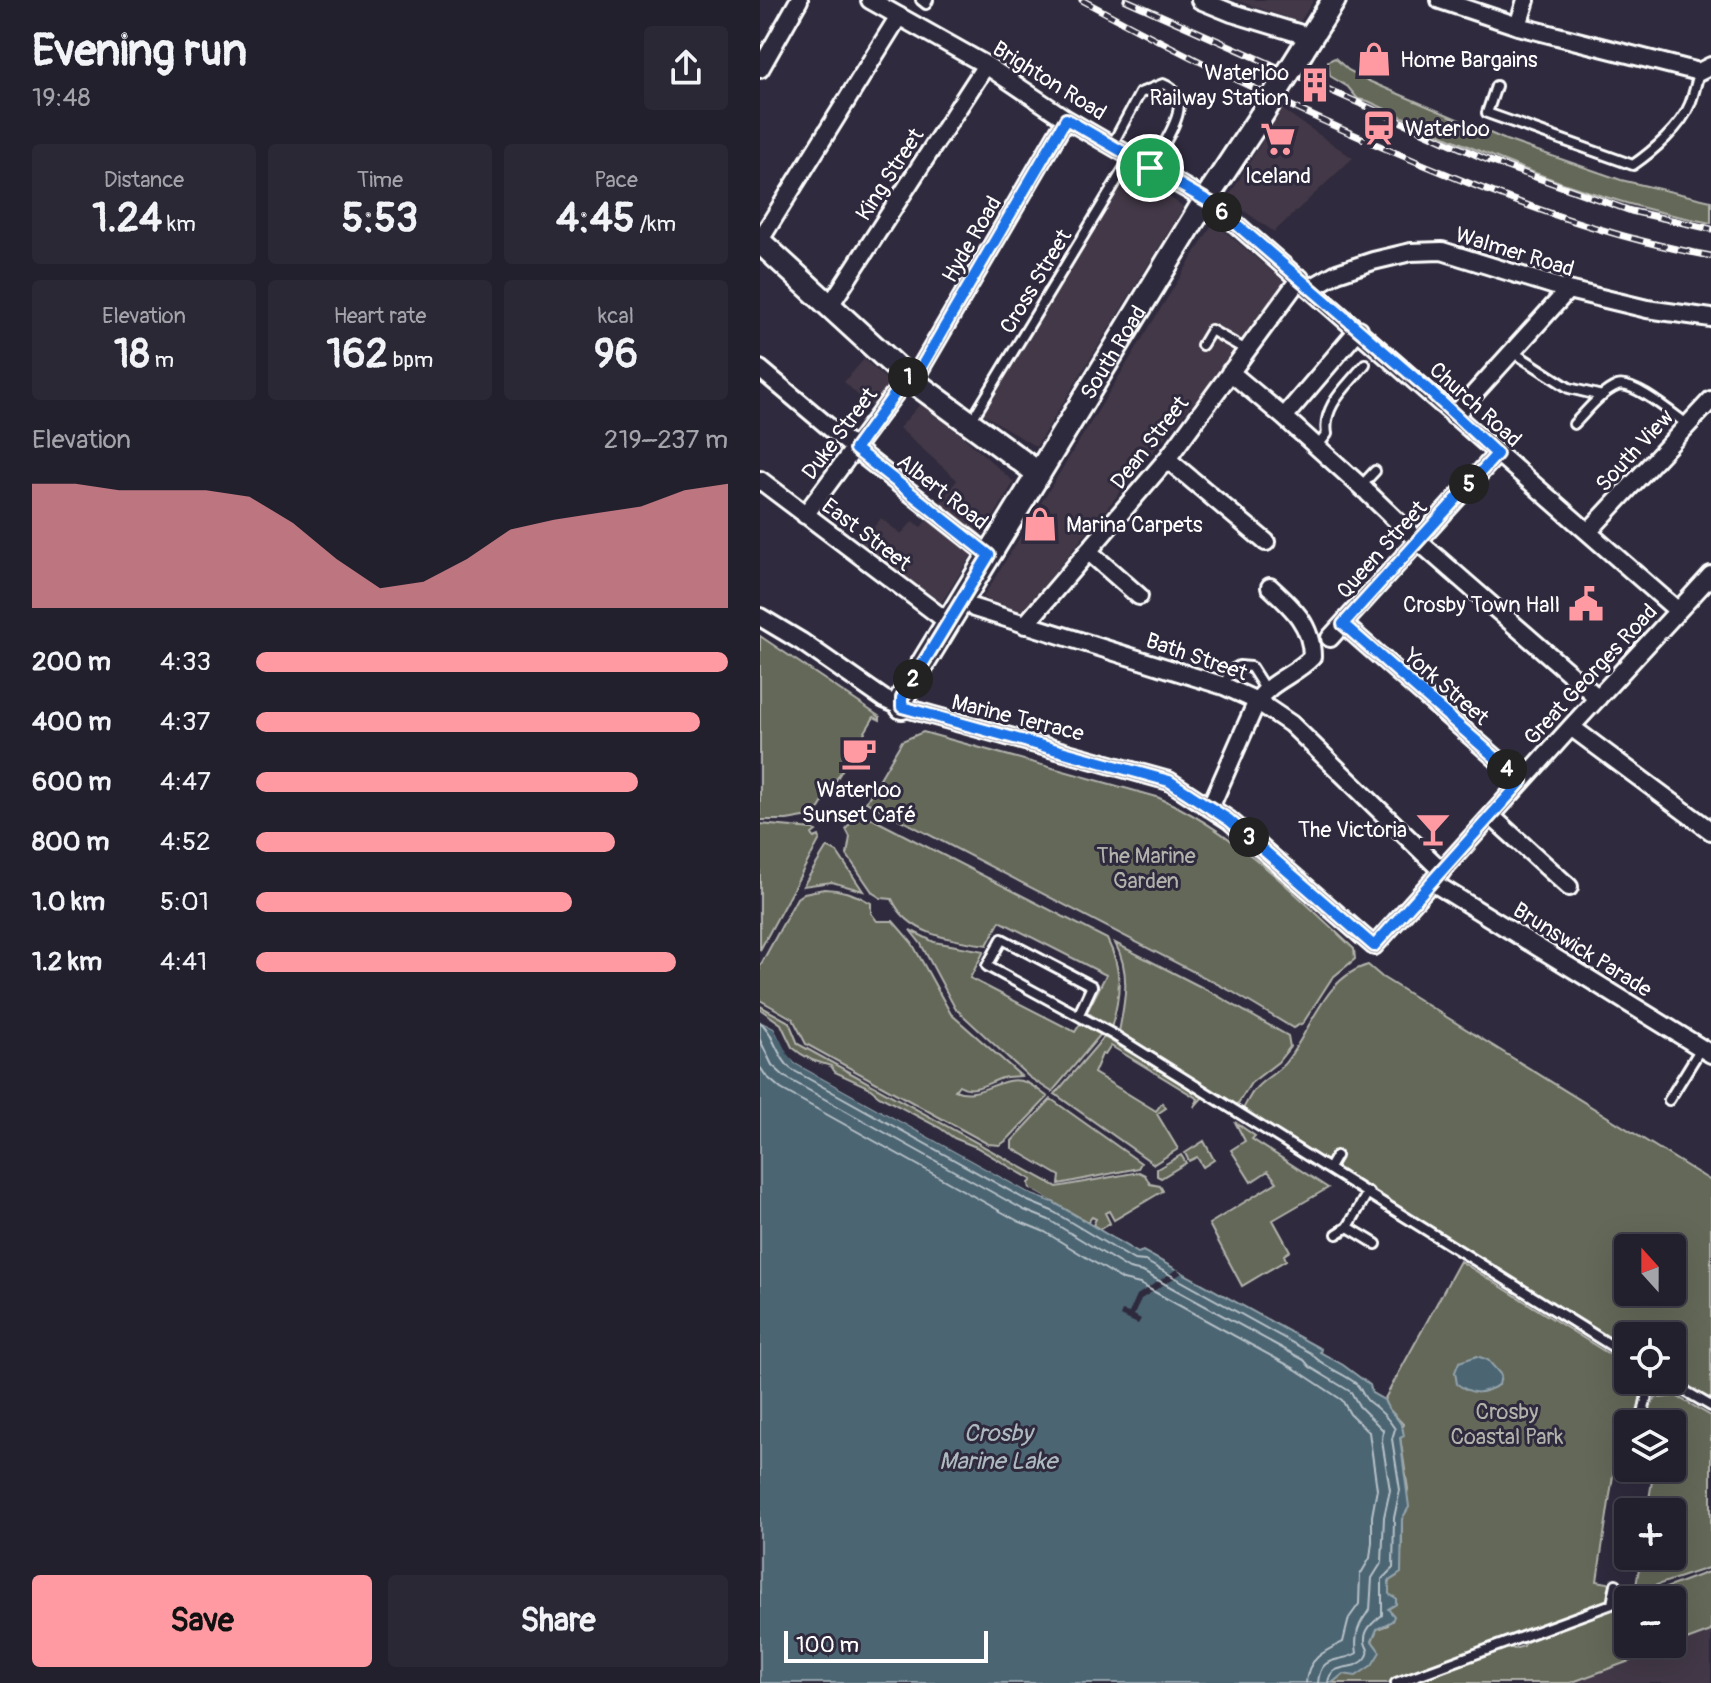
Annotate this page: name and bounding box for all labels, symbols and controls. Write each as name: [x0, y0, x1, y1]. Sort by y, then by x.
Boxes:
text: Evening run: [32, 24, 247, 79]
button: share: [644, 26, 728, 110]
street label: Brighton Road: [987, 35, 1112, 127]
shop icon: Home Bargains: [1355, 40, 1393, 78]
place label: Home Bargains: [1400, 46, 1538, 74]
place label: Waterloo Railway Station: [1150, 59, 1289, 112]
building icon: Waterloo Railway Station: [1296, 66, 1334, 104]
text: 19:48: [32, 82, 91, 114]
station icon: Waterloo: [1360, 109, 1398, 147]
place label: Waterloo: [1405, 115, 1490, 143]
supermarket icon: Iceland: [1259, 120, 1297, 158]
street label: King Street: [850, 123, 930, 226]
pin: [1116, 134, 1184, 202]
icon: arrive: [1128, 146, 1172, 190]
place label: Iceland: [1245, 162, 1311, 190]
text: Distance: [104, 166, 184, 194]
text: Time: [357, 166, 403, 194]
text: Pace: [594, 166, 638, 194]
street label: Hyde Road: [936, 191, 1008, 288]
pin: 6: [1202, 192, 1242, 232]
text: 1.24: [92, 194, 162, 243]
text: 5:53: [342, 194, 418, 243]
text: 4:45: [556, 194, 635, 243]
text: 6: [1216, 198, 1228, 226]
text: km: [162, 210, 196, 238]
text: /km: [635, 210, 676, 238]
street label: Walmer Road: [1452, 221, 1578, 283]
street label: Cross Street: [994, 224, 1078, 339]
street label: South Road: [1074, 300, 1153, 405]
text: Elevation: [102, 302, 186, 330]
text: Heart rate: [334, 302, 426, 330]
text: kcal: [598, 302, 634, 330]
text: 18: [114, 330, 150, 379]
text: 162: [327, 330, 388, 379]
text: 96: [594, 330, 638, 379]
text: m: [150, 346, 174, 374]
text: bpm: [388, 346, 433, 374]
street label: Church Road: [1423, 356, 1527, 454]
pin: 1: [888, 357, 928, 397]
text: 1: [904, 363, 912, 391]
street label: Duke Street: [796, 382, 884, 486]
street label: Dean Street: [1105, 390, 1195, 495]
street label: South View: [1590, 404, 1680, 498]
text: Elevation: [32, 424, 131, 456]
text: 219–237 m: [604, 424, 728, 456]
street label: Albert Road: [891, 447, 994, 536]
pin: 5: [1449, 464, 1489, 504]
text: 5: [1463, 470, 1475, 498]
street label: East Street: [816, 492, 917, 578]
street label: Queen Street: [1330, 495, 1433, 605]
shop icon: Marina Carpets: [1021, 505, 1059, 543]
place label: Marina Carpets: [1066, 511, 1203, 539]
public building icon: Crosby Town Hall: [1567, 585, 1605, 623]
place label: Crosby Town Hall: [1403, 591, 1560, 619]
street label: Great Georges Road: [1518, 598, 1663, 751]
street label: Bath Street: [1142, 627, 1251, 687]
street label: York Street: [1397, 641, 1495, 732]
text: 200 m: [32, 646, 111, 678]
text: 4:33: [160, 646, 211, 678]
pin: 2: [893, 659, 933, 699]
text: 2: [907, 665, 919, 693]
street label: Marine Terrace: [949, 688, 1087, 748]
text: 400 m: [32, 706, 111, 738]
text: 4:37: [160, 706, 210, 738]
cafe icon: Waterloo Sunset Café: [840, 734, 878, 772]
pin: 4: [1487, 749, 1527, 789]
text: 4: [1501, 755, 1513, 783]
text: 600 m: [32, 766, 111, 798]
text: 4:47: [160, 766, 211, 798]
place label: Waterloo Sunset Café: [802, 776, 916, 829]
bar icon: The Victoria: [1414, 810, 1452, 848]
place label: The Victoria: [1298, 816, 1407, 844]
pin: 3: [1229, 817, 1269, 857]
text: 3: [1243, 823, 1255, 851]
text: 800 m: [32, 826, 109, 858]
text: 4:52: [160, 826, 211, 858]
park label: The Marine Garden: [1096, 842, 1196, 895]
text: 1.0 km: [32, 886, 105, 918]
text: 5:01: [160, 886, 209, 918]
street label: Brunswick Parade: [1508, 896, 1657, 1004]
text: 1.2 km: [32, 946, 102, 978]
text: 4:41: [160, 946, 207, 978]
north arrow: [1614, 1234, 1686, 1306]
map controls: [1614, 1234, 1686, 1658]
button: locate: [1614, 1322, 1686, 1394]
park label: Crosby Coastal Park: [1450, 1398, 1564, 1451]
button: layers: [1614, 1410, 1686, 1482]
water label: Crosby Marine Lake: [939, 1419, 1059, 1476]
button: +: [1614, 1498, 1686, 1570]
button: Save: [32, 1575, 372, 1667]
button: Share: [388, 1575, 728, 1667]
button: −: [1614, 1586, 1686, 1658]
scale bar: [784, 1627, 988, 1663]
text: 100 m: [796, 1631, 859, 1659]

